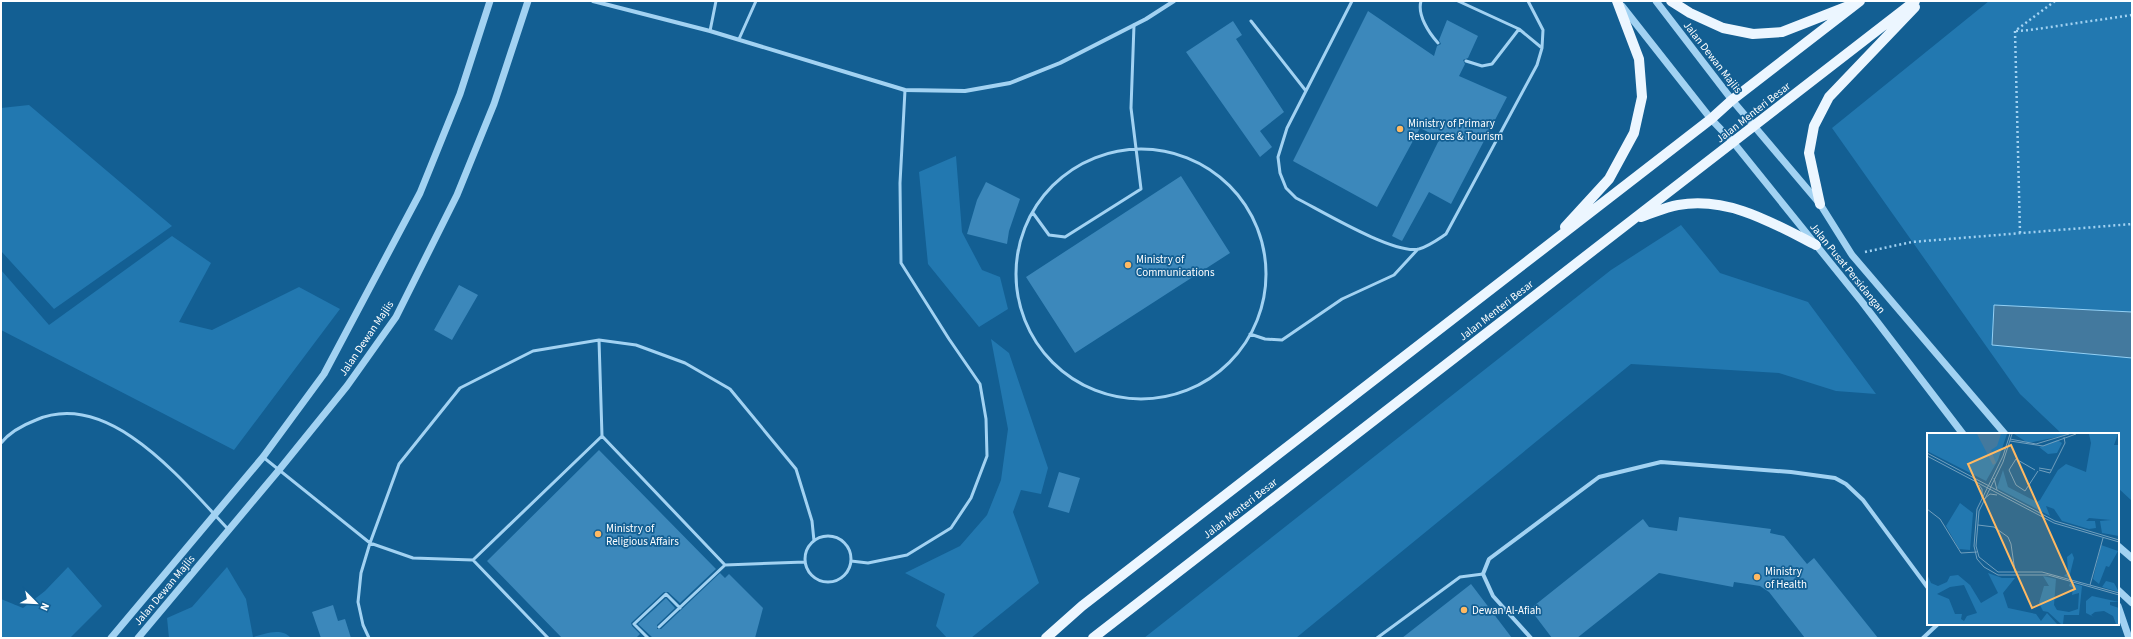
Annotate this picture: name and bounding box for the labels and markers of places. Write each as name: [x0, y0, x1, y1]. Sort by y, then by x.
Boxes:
place label: Ministry of Primary Resources & Tourism: [1408, 116, 1503, 144]
marker: Ministry of Primary Resources & Tourism: [1395, 124, 1405, 134]
place label: Ministry of Communications: [1136, 252, 1215, 280]
marker: Ministry of Communications: [1123, 260, 1133, 270]
place label: Ministry of Religious Affairs: [606, 521, 679, 549]
marker: Ministry of Religious Affairs: [593, 529, 603, 539]
place label: Ministry of Health: [1765, 564, 1807, 592]
marker: Ministry of Health: [1752, 572, 1762, 582]
place label: Dewan Al-Afiah: [1472, 603, 1541, 618]
marker: Dewan Al-Afiah: [1459, 605, 1469, 615]

